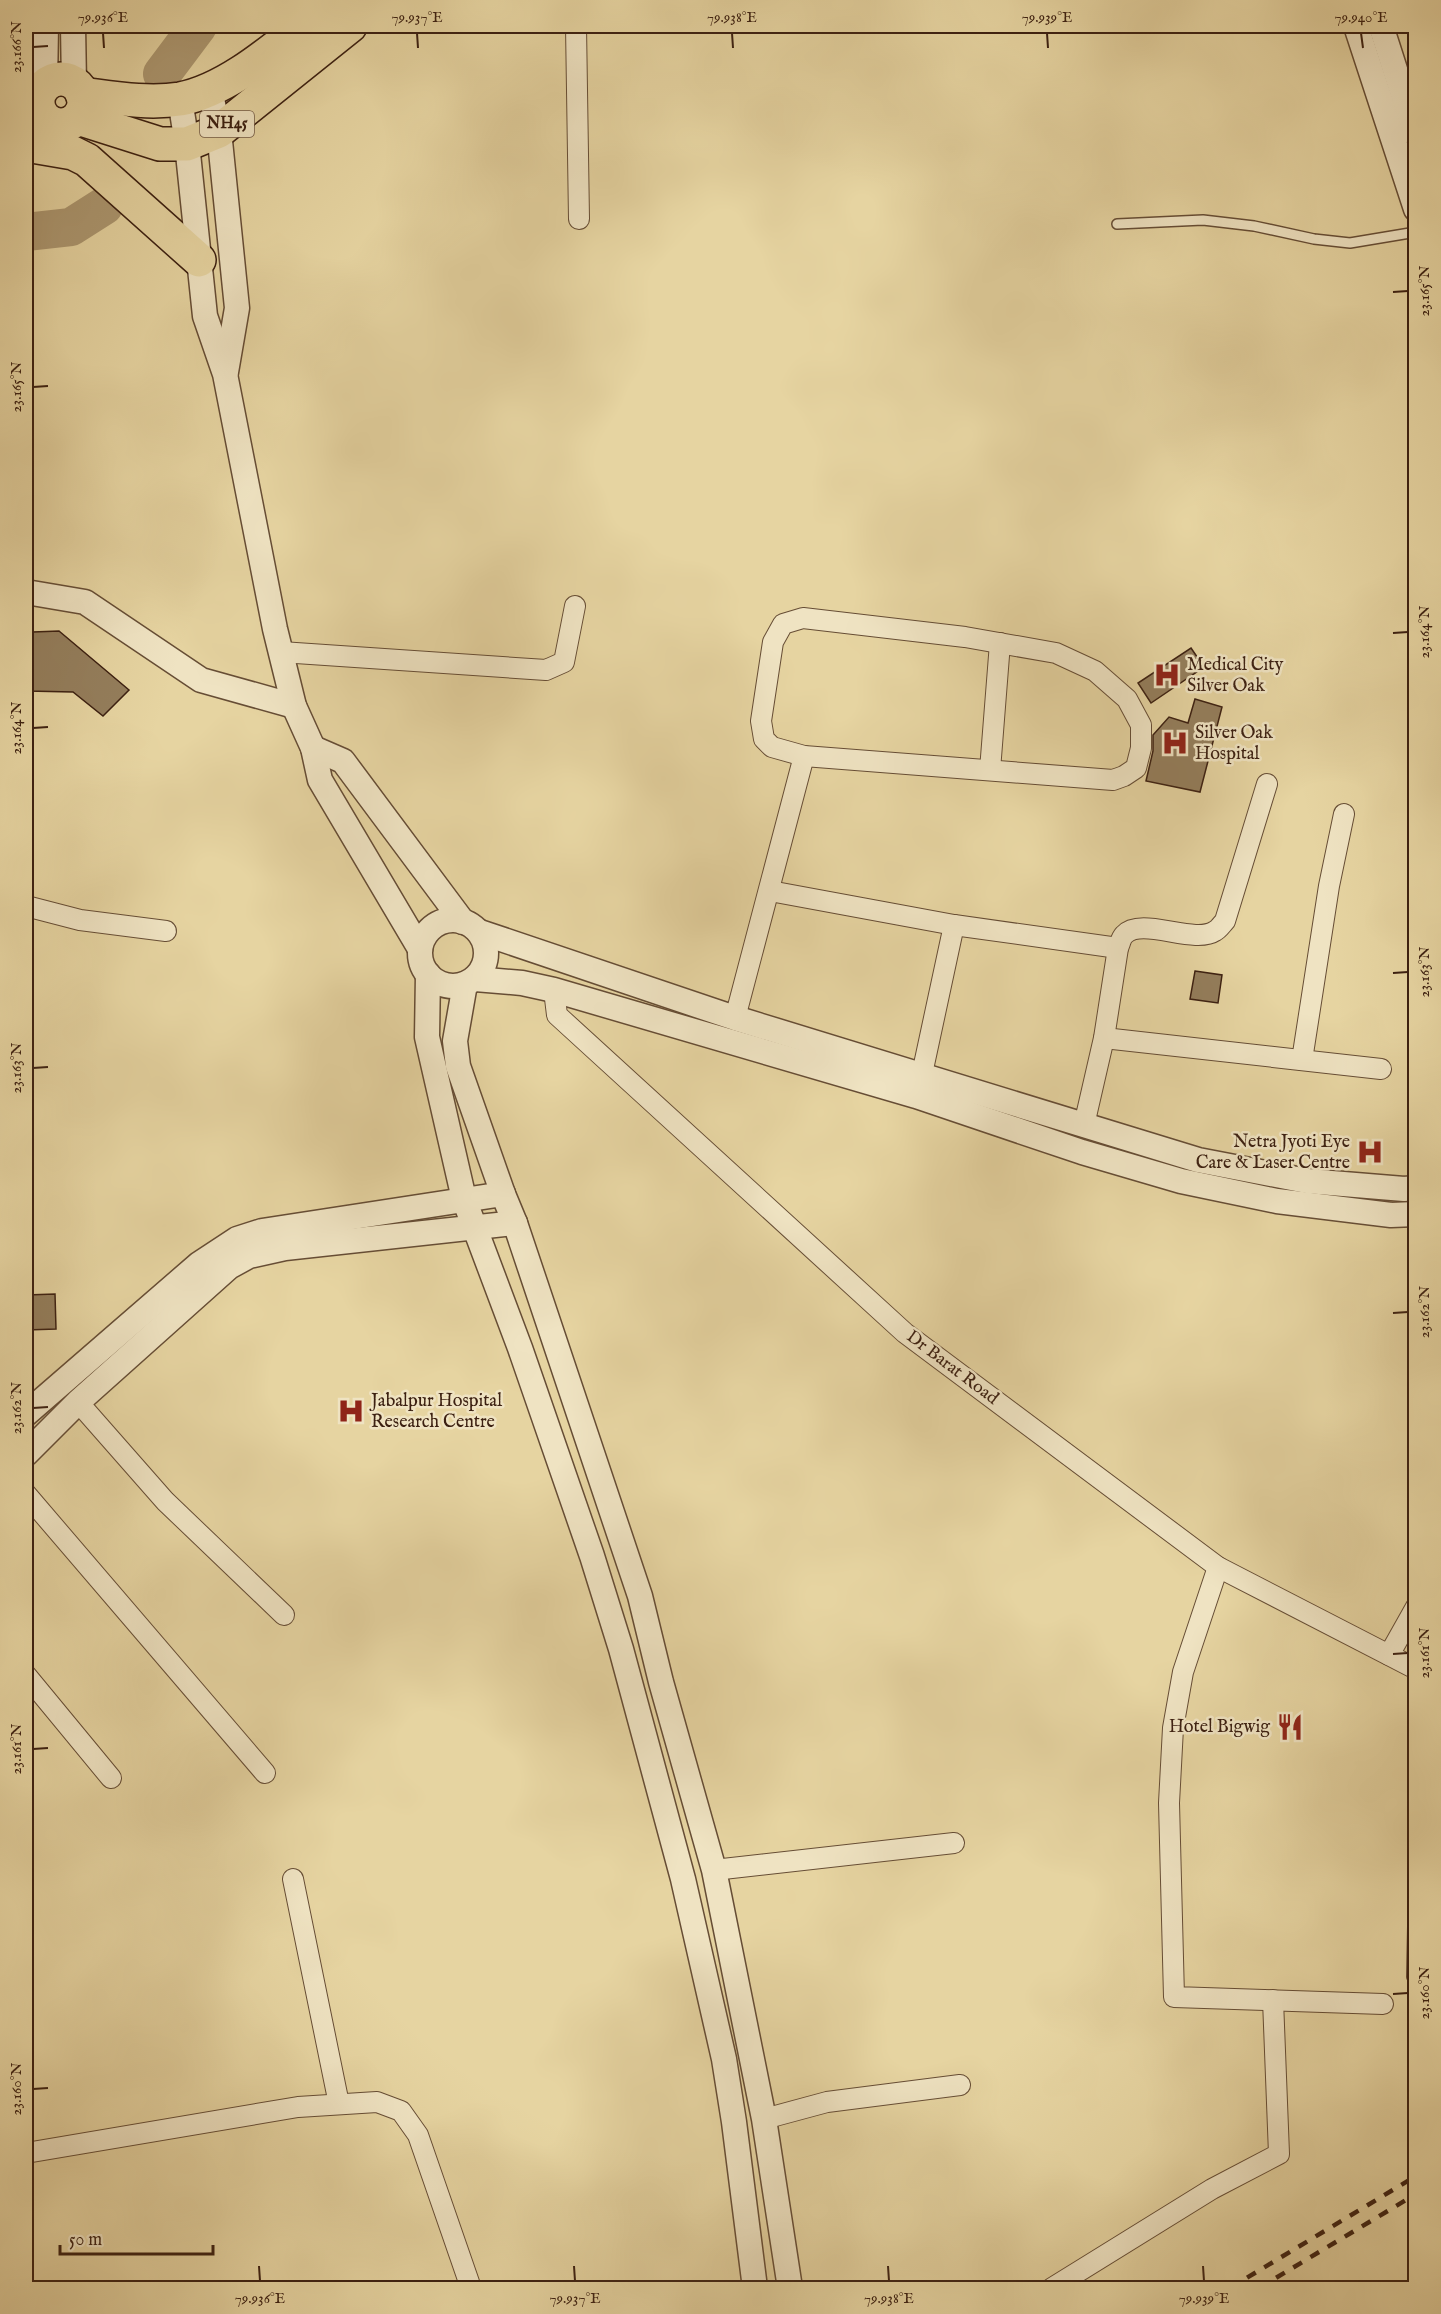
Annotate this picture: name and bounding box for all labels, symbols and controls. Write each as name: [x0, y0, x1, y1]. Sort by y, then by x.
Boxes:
text: 79.936°E: [78, 8, 128, 27]
text: 79.937°E: [391, 8, 443, 27]
text: 79.938°E: [707, 8, 757, 27]
text: 79.939°E: [1022, 8, 1072, 27]
text: 79.940°E: [1334, 8, 1388, 27]
text: 23.166°N: [7, 21, 26, 73]
road number: NH45: [200, 111, 254, 137]
text: 23.165°N: [1415, 266, 1434, 316]
text: 23.165°N: [7, 362, 26, 412]
text: 23.164°N: [1415, 606, 1434, 658]
place label: Medical City Silver Oak: [1187, 654, 1283, 698]
hospital icon: Medical City Silver Oak: [1152, 660, 1182, 690]
text: 23.164°N: [7, 702, 26, 754]
place label: Silver Oak Hospital: [1195, 722, 1273, 766]
hospital icon: Silver Oak Hospital: [1160, 728, 1190, 758]
text: 23.163°N: [1415, 946, 1434, 998]
text: 23.163°N: [7, 1042, 26, 1094]
place label: Netra Jyoti Eye Care & Laser Centre: [1196, 1131, 1350, 1175]
hospital icon: Netra Jyoti Eye Care & Laser Centre: [1355, 1137, 1385, 1167]
text: 23.162°N: [1415, 1286, 1434, 1338]
street label: Dr Barat Road: [901, 1326, 1003, 1410]
text: 23.162°N: [7, 1382, 26, 1434]
place label: Jabalpur Hospital Research Centre: [369, 1390, 502, 1434]
hospital icon: Jabalpur Hospital Research Centre: [336, 1396, 366, 1426]
text: 23.161°N: [1415, 1627, 1434, 1679]
restaurant icon: Hotel Bigwig: [1275, 1712, 1305, 1742]
place label: Hotel Bigwig: [1169, 1716, 1270, 1739]
text: 23.161°N: [7, 1723, 26, 1775]
text: 23.160°N: [1415, 1967, 1434, 2019]
text: 23.160°N: [7, 2063, 26, 2115]
scale bar: [60, 2218, 213, 2256]
text: 50 m: [69, 2229, 102, 2252]
text: 79.936°E: [235, 2289, 285, 2308]
text: 79.937°E: [549, 2289, 601, 2308]
text: 79.938°E: [864, 2289, 914, 2308]
text: 79.939°E: [1179, 2289, 1229, 2308]

